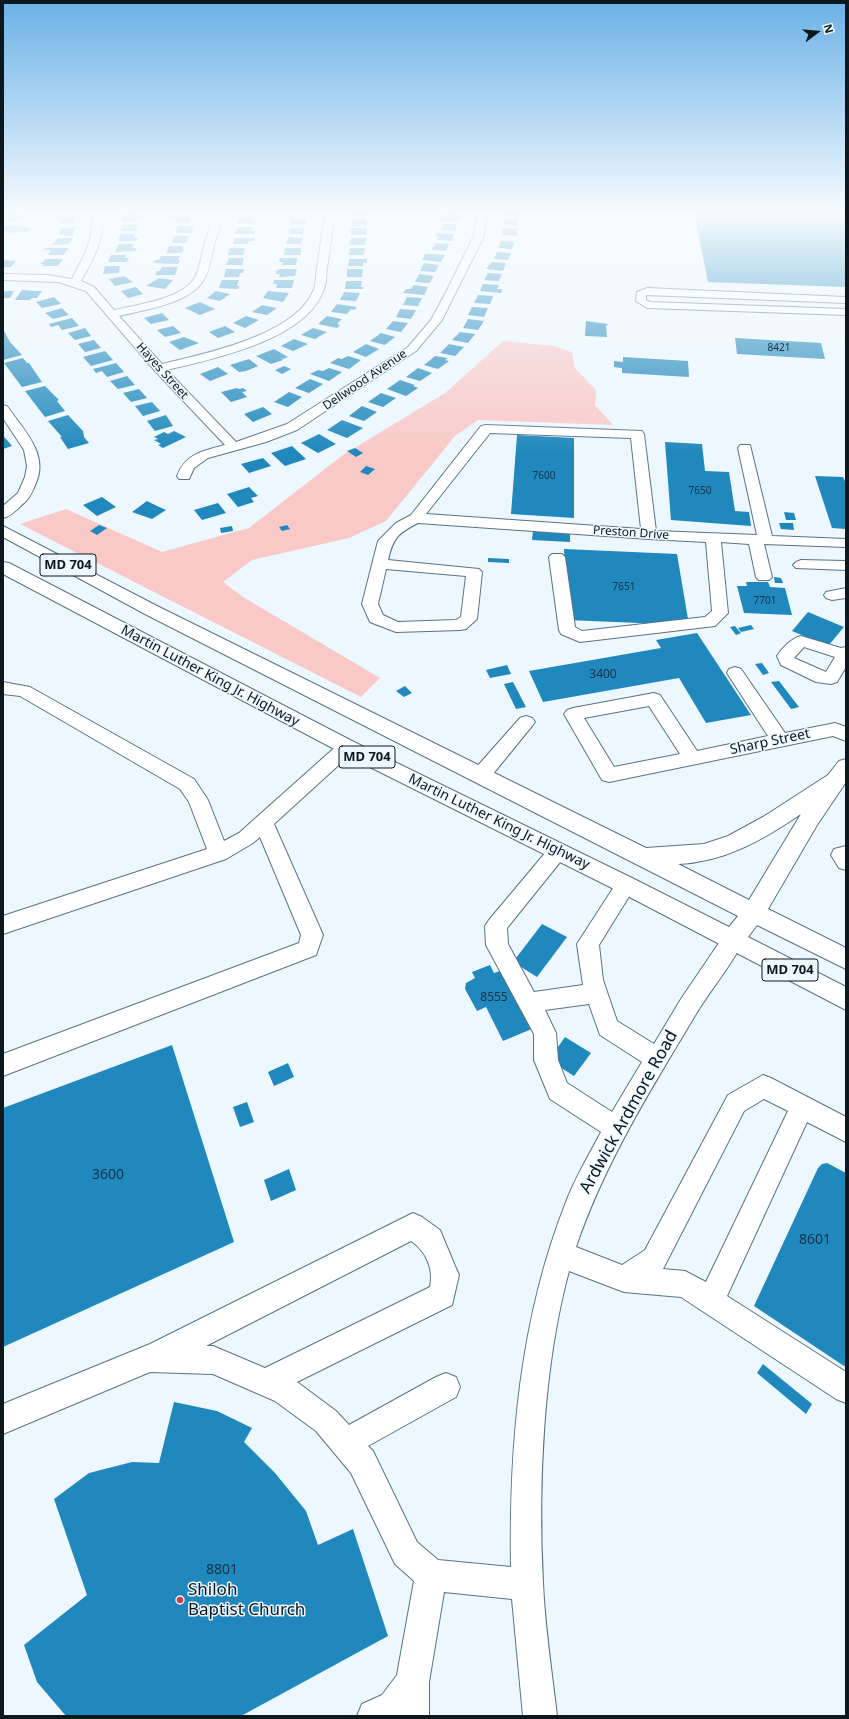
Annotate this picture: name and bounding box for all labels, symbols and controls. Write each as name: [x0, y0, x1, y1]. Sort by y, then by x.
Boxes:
north arrow: [797, 12, 837, 52]
text: N: [821, 22, 837, 35]
street label: Hayes Street: [133, 340, 191, 402]
house number: 8421: [768, 342, 790, 354]
street label: Dellwood Avenue: [320, 347, 410, 413]
house number: 7600: [533, 470, 555, 482]
house number: 7650: [689, 485, 711, 497]
street label: Preston Drive: [592, 523, 670, 543]
road number: MD 704: [40, 554, 96, 576]
house number: 7651: [613, 581, 635, 593]
house number: 7701: [754, 595, 776, 607]
street label: Martin Luther King Jr. Highway: [118, 622, 302, 730]
house number: 3400: [589, 668, 617, 682]
street label: Sharp Street: [728, 725, 812, 759]
road number: MD 704: [339, 746, 395, 768]
street label: Martin Luther King Jr. Highway: [406, 771, 592, 873]
road number: MD 704: [762, 959, 818, 981]
house number: 8555: [480, 991, 508, 1005]
street label: Ardwick Ardmore Road: [576, 1027, 682, 1197]
house number: 3600: [92, 1167, 124, 1183]
house number: 8601: [799, 1232, 831, 1248]
house number: 8801: [206, 1562, 238, 1578]
place label: Shiloh Baptist Church: [188, 1580, 305, 1620]
marker: Shiloh Baptist Church: [175, 1595, 185, 1605]

